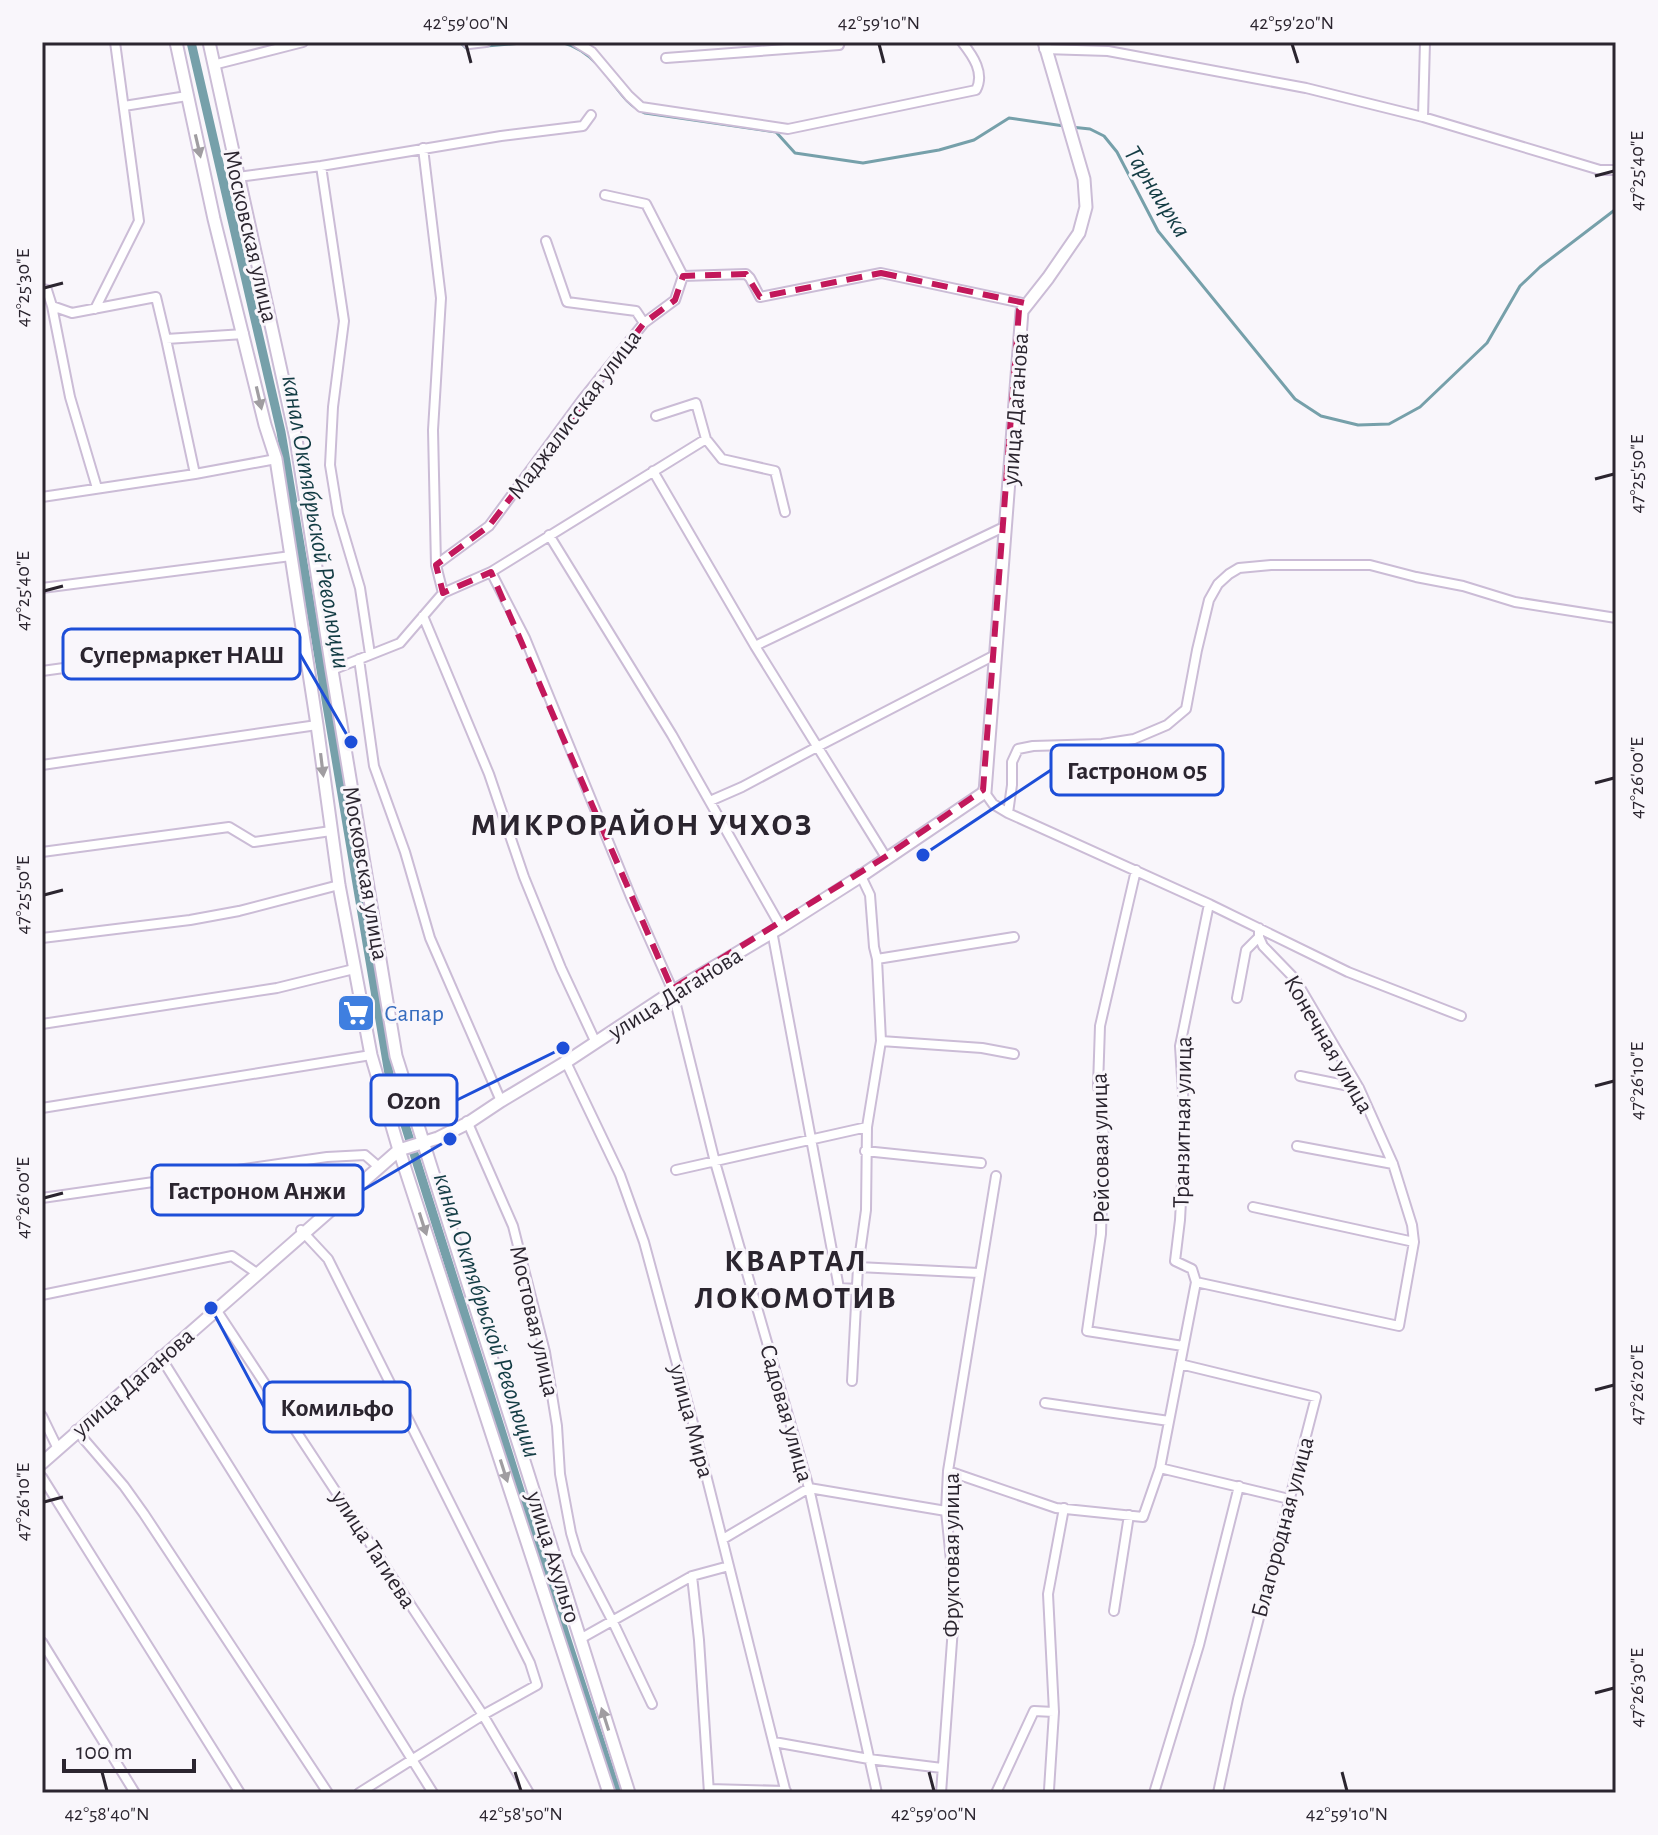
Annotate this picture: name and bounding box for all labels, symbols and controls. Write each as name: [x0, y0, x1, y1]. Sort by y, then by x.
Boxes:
text: 42°59'00"N: [423, 13, 509, 33]
text: 42°59'10"N: [838, 13, 920, 33]
text: 42°59'20"N: [1250, 13, 1334, 33]
text: 47°25'40"E: [1627, 131, 1647, 211]
one-way arrow: [192, 133, 205, 158]
water label: Тарнаирка: [1119, 141, 1195, 242]
street label: Московская улица: [218, 148, 282, 325]
text: 47°25'30"E: [13, 248, 33, 327]
street label: Маджалисская улица: [504, 326, 646, 504]
street label: улица Даганова: [999, 332, 1033, 487]
water label: канал Октябрьской Революции: [277, 373, 355, 671]
one-way arrow: [253, 386, 266, 411]
text: 47°25'50"E: [1627, 434, 1647, 513]
text: 47°25'40"E: [13, 551, 33, 631]
callout: Супермаркет НАШ: [63, 629, 300, 679]
text: Супермаркет НАШ: [79, 642, 285, 668]
text: 47°26'00"E: [1627, 737, 1647, 819]
callout: Гастроном 05: [1051, 745, 1223, 795]
one-way arrow: [316, 752, 329, 777]
text: Гастроном 05: [1067, 758, 1207, 784]
street label: Московская улица: [338, 784, 392, 962]
district label: МИКРОРАЙОН УЧХОЗ: [470, 808, 814, 841]
text: 47°25'50"E: [13, 855, 33, 934]
street label: улица Даганова: [604, 943, 747, 1045]
street label: Конечная улица: [1279, 971, 1377, 1118]
supermarket icon: Сапар: [335, 992, 377, 1034]
place label: Сапар: [384, 1002, 444, 1026]
street label: Транзитная улица: [1170, 1036, 1196, 1208]
text: 47°26'10"E: [1627, 1041, 1647, 1120]
street label: Рейсовая улица: [1088, 1072, 1114, 1224]
callout: Ozon: [371, 1075, 457, 1125]
text: Ozon: [387, 1088, 441, 1114]
text: 47°26'00"E: [13, 1157, 33, 1239]
callout: Гастроном Анжи: [152, 1165, 363, 1215]
water label: канал Октябрьской Революции: [429, 1170, 545, 1461]
text: Гастроном Анжи: [168, 1178, 346, 1204]
one-way arrow: [417, 1213, 430, 1237]
street label: Мостовая улица: [505, 1243, 563, 1399]
district label: КВАРТАЛ ЛОКОМОТИВ: [694, 1245, 898, 1314]
street label: улица Даганова: [67, 1324, 199, 1443]
street label: Садовая улица: [755, 1342, 817, 1485]
text: 47°26'20"E: [1627, 1344, 1647, 1425]
street label: улица Мира: [664, 1361, 718, 1481]
callout: Комильфо: [264, 1382, 410, 1432]
text: Комильфо: [280, 1395, 394, 1421]
street label: Благородная улица: [1247, 1434, 1319, 1620]
one-way arrow: [498, 1460, 510, 1484]
text: 47°26'10"E: [13, 1462, 33, 1541]
street label: Фруктовая улица: [940, 1473, 964, 1637]
street label: улица Тагиева: [326, 1485, 420, 1613]
street label: улица Ахульго: [521, 1488, 584, 1626]
text: 47°26'30"E: [1627, 1648, 1647, 1728]
one-way arrow: [598, 1706, 611, 1730]
scale bar: [64, 1723, 194, 1773]
text: 100 m: [76, 1740, 133, 1764]
text: 42°58'40"N: [64, 1804, 150, 1824]
text: 42°58'50"N: [479, 1804, 563, 1824]
text: 42°59'00"N: [891, 1804, 977, 1824]
text: 42°59'10"N: [1306, 1804, 1388, 1824]

